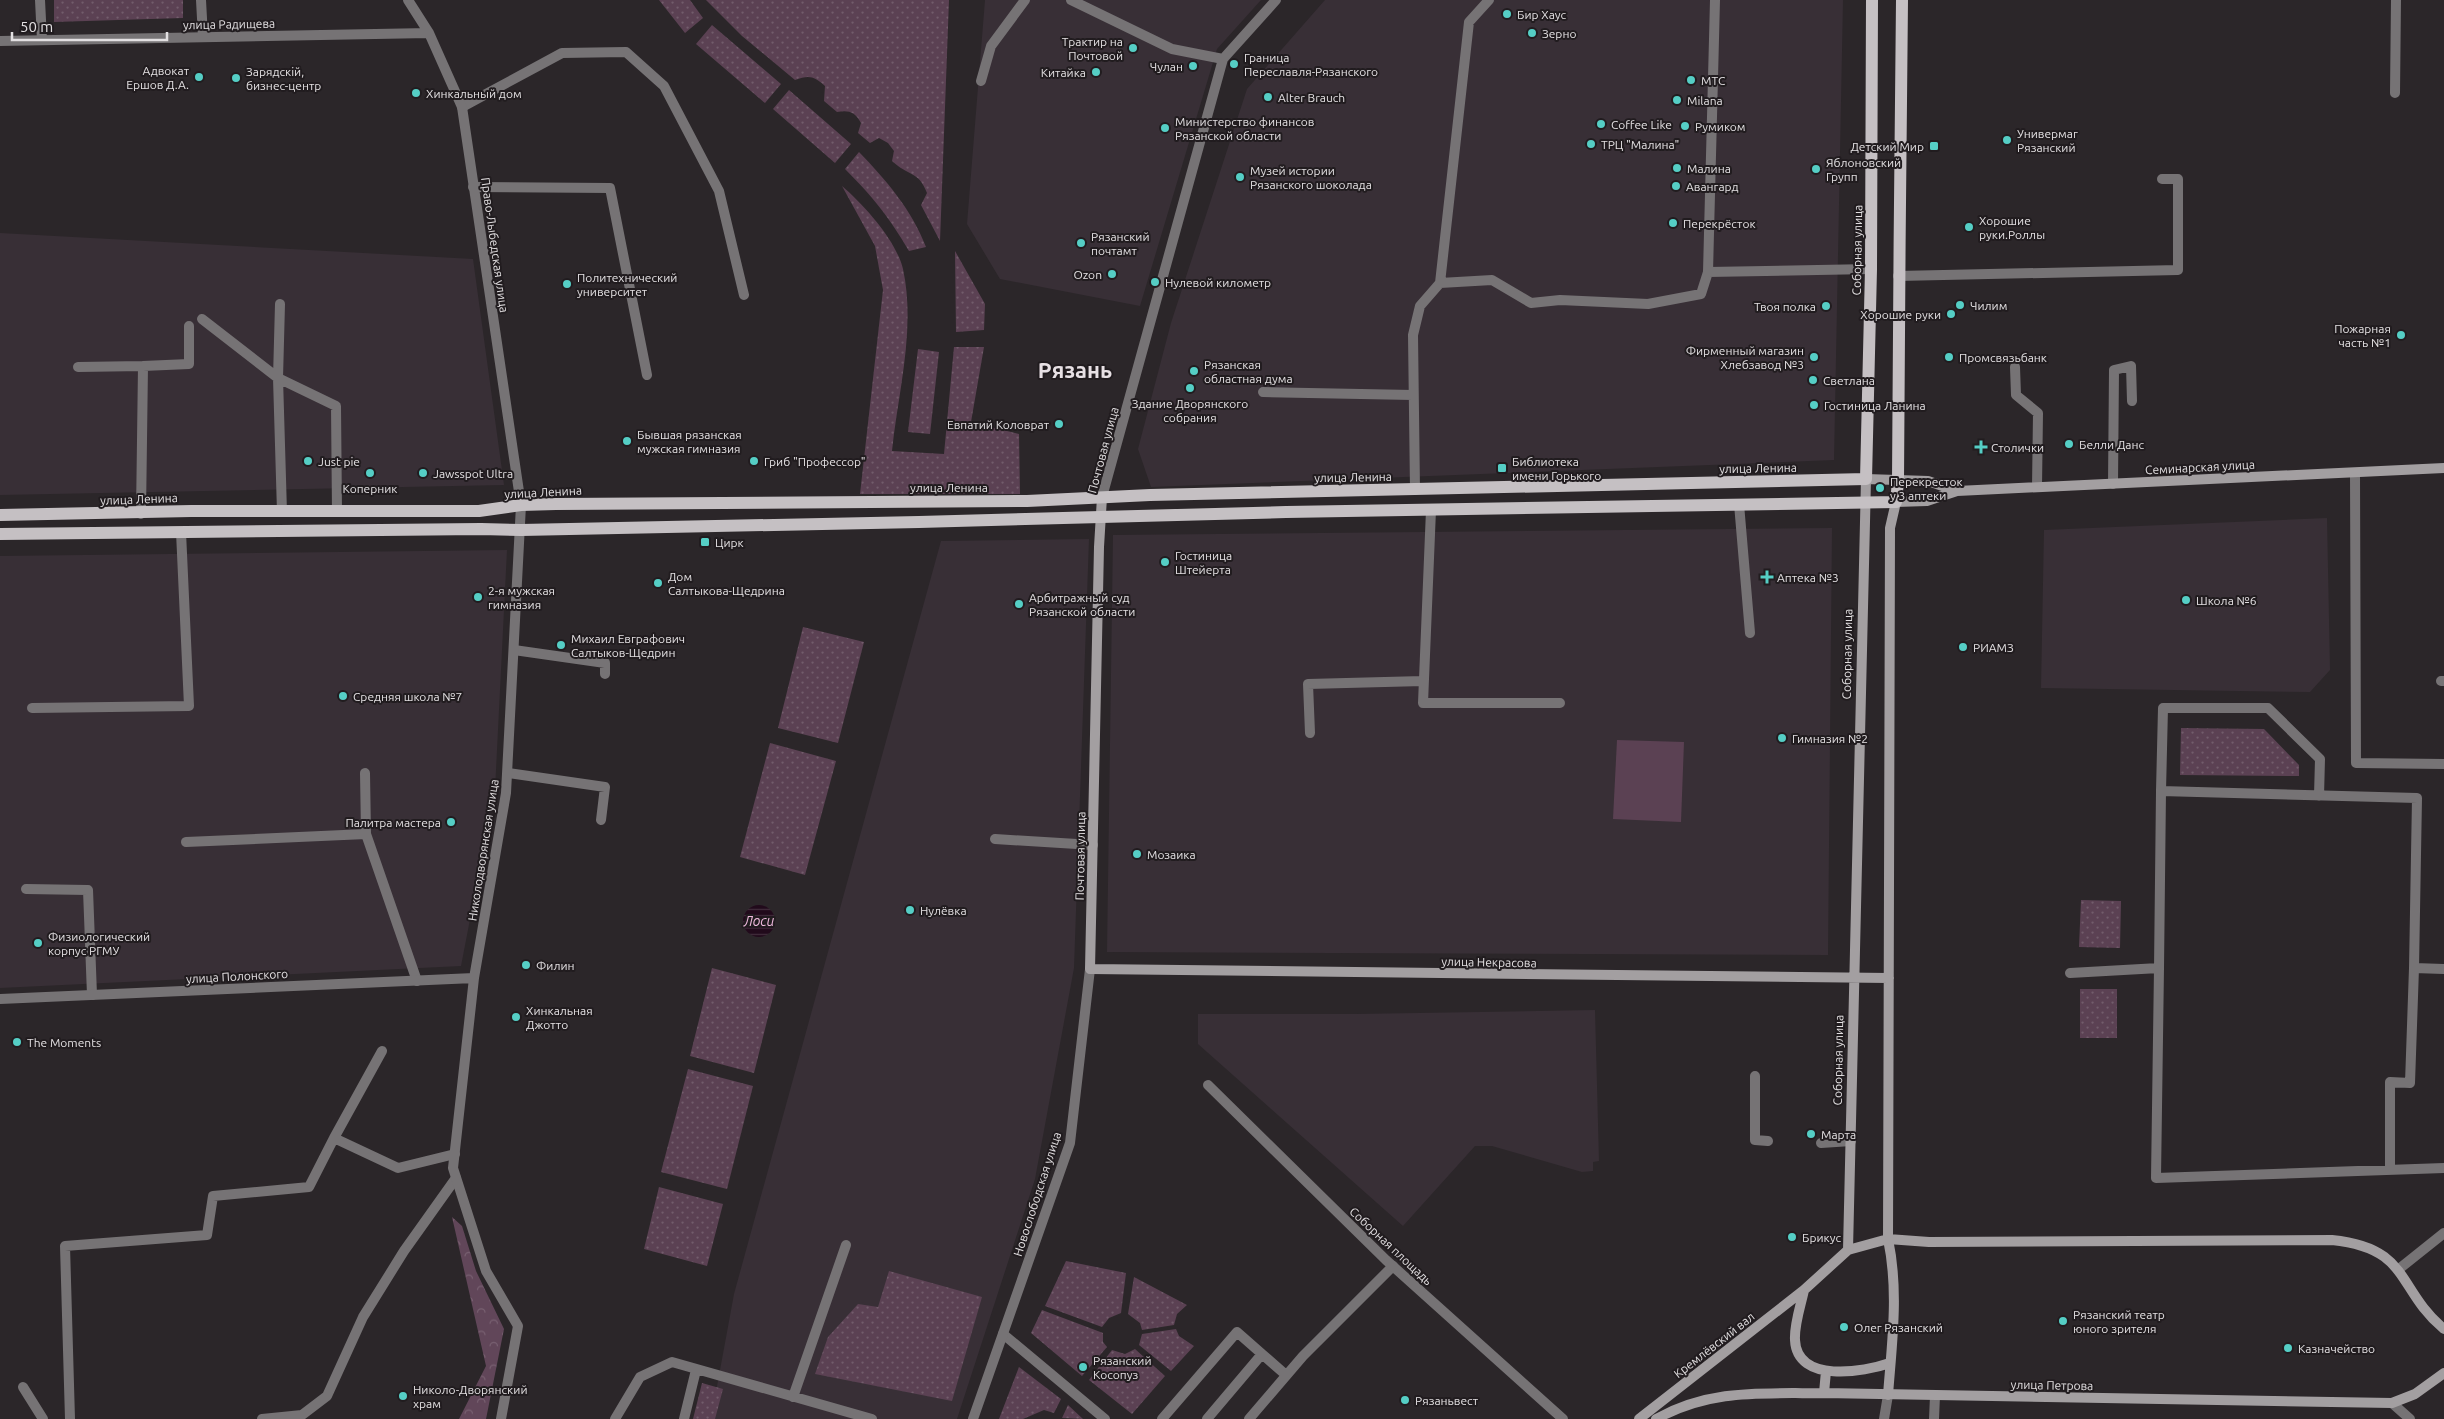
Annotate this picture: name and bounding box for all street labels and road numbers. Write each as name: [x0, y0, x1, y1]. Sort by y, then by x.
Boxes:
street label: улица Радищева: [183, 17, 275, 31]
street label: Право-Лыбедская улица: [479, 177, 511, 313]
street label: Соборная улица: [1850, 205, 1864, 295]
street label: Почтовая улица: [1085, 405, 1121, 495]
street label: Семинарская улица: [2145, 458, 2255, 476]
street label: улица Ленина: [1719, 461, 1797, 475]
street label: улица Ленина: [1314, 470, 1392, 484]
street label: улица Ленина: [910, 481, 988, 494]
street label: улица Ленина: [504, 483, 582, 501]
street label: улица Ленина: [100, 491, 178, 507]
street label: Соборная улица: [1840, 609, 1854, 699]
street label: Николодворянская улица: [465, 778, 501, 922]
street label: Почтовая улица: [1073, 812, 1087, 900]
street label: улица Некрасова: [1441, 955, 1537, 969]
street label: улица Полонского: [186, 967, 288, 985]
street label: Соборная улица: [1831, 1015, 1845, 1105]
street label: Новослободская улица: [1011, 1130, 1063, 1258]
street label: Соборная площадь: [1347, 1204, 1435, 1288]
street label: Кремлёвский вал: [1671, 1310, 1757, 1380]
street label: улица Петрова: [2011, 1378, 2093, 1392]

